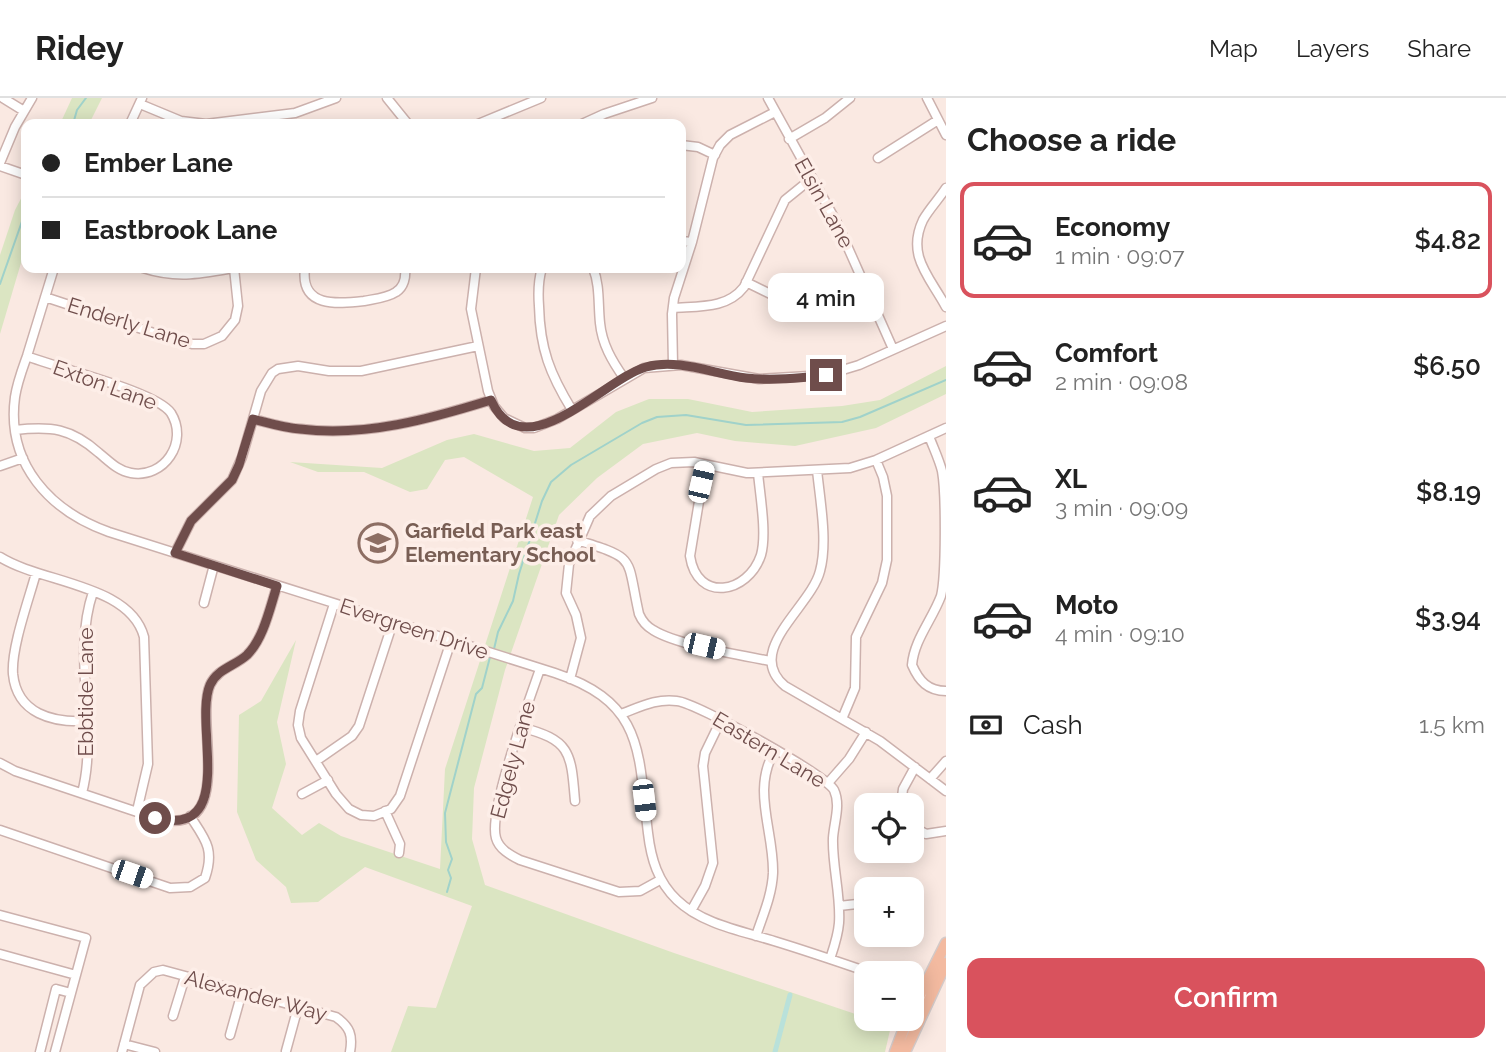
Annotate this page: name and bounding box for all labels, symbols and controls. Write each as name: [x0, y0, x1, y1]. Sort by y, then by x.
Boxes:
text: Ridey: [35, 29, 124, 68]
text: Map: [1209, 34, 1258, 63]
text: Layers: [1296, 34, 1369, 63]
text: Share: [1407, 34, 1471, 63]
text: Choose a ride: [967, 121, 1176, 158]
text: Ember Lane: [84, 148, 233, 178]
street label: Elsin Lane: [789, 153, 859, 252]
icon: car: [971, 209, 1034, 272]
text: Economy: [1055, 212, 1170, 242]
text: Eastbrook Lane: [84, 215, 277, 245]
text: $4.82: [1415, 225, 1481, 255]
text: 1 min · 09:07: [1055, 242, 1184, 269]
callout: 4 min: [768, 274, 884, 322]
text: 4 min: [796, 284, 856, 311]
street label: Enderly Lane: [65, 292, 194, 353]
icon: car: [971, 335, 1034, 398]
text: Comfort: [1055, 338, 1158, 368]
text: $6.50: [1413, 351, 1481, 381]
street label: Exton Lane: [50, 354, 160, 415]
route end: [810, 359, 842, 391]
text: 2 min · 09:08: [1055, 368, 1188, 395]
car: [687, 459, 716, 505]
icon: car: [971, 461, 1034, 524]
text: XL: [1055, 464, 1087, 494]
text: $8.19: [1416, 477, 1481, 507]
text: 3 min · 09:09: [1055, 494, 1188, 521]
place label: Garfield Park east Elementary School: [405, 518, 596, 567]
school or university icon: Garfield Park east Elementary School: [357, 522, 399, 564]
icon: car: [971, 587, 1034, 650]
text: Moto: [1055, 590, 1118, 620]
street label: Evergreen Drive: [337, 593, 492, 664]
text: $3.94: [1415, 603, 1481, 633]
text: 4 min · 09:10: [1055, 620, 1185, 647]
street label: Ebbtide Lane: [73, 627, 98, 757]
car: [682, 631, 727, 661]
street label: Edgely Lane: [485, 698, 540, 821]
street label: Eastern Lane: [709, 706, 830, 793]
icon: cash: [967, 706, 1005, 744]
text: Cash: [1023, 710, 1083, 740]
text: 1.5 km: [1419, 711, 1485, 738]
car: [632, 778, 657, 822]
map controls: [854, 793, 924, 1031]
button: locate: [854, 793, 924, 863]
route start: [139, 802, 171, 834]
car: [109, 857, 156, 891]
button: +: [854, 877, 924, 947]
button: Confirm: [967, 958, 1485, 1038]
button: −: [854, 961, 924, 1031]
street label: Alexander Way: [182, 965, 330, 1027]

